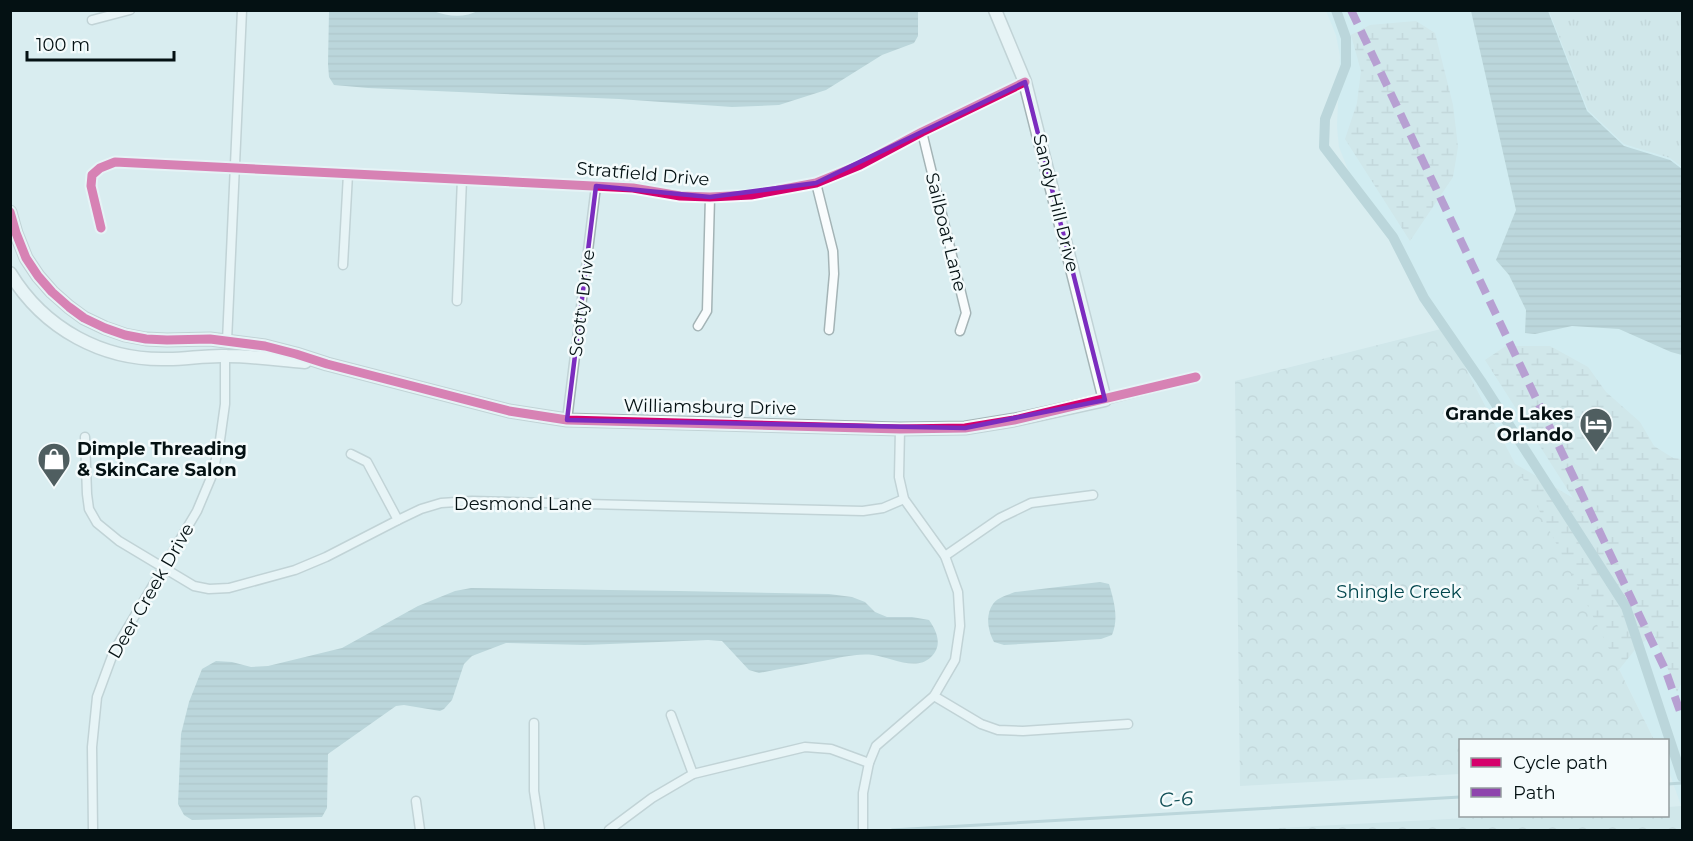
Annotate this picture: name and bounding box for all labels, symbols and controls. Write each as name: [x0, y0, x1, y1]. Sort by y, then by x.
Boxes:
scale bar: [27, 24, 174, 62]
text: 100 m: [36, 34, 90, 56]
street label: Sandy Hill Drive: [1028, 132, 1084, 274]
street label: Stratfield Drive: [576, 157, 710, 191]
street label: Sailboat Lane: [921, 170, 971, 294]
street label: Scotty Drive: [565, 248, 599, 358]
street label: Williamsburg Drive: [623, 394, 797, 420]
place label: Grande Lakes Orlando: [1445, 403, 1573, 446]
hotel icon: Grande Lakes Orlando: [1578, 406, 1614, 453]
place label: Dimple Threading & SkinCare Salon: [77, 438, 247, 481]
shop icon: Dimple Threading & SkinCare Salon: [36, 441, 72, 488]
street label: Desmond Lane: [454, 493, 592, 515]
street label: Deer Creek Drive: [103, 519, 199, 663]
park label: Shingle Creek: [1336, 581, 1462, 603]
legend: [1459, 739, 1669, 817]
text: Cycle path: [1513, 752, 1608, 774]
text: Path: [1513, 782, 1556, 804]
water label: C-6: [1158, 786, 1195, 812]

